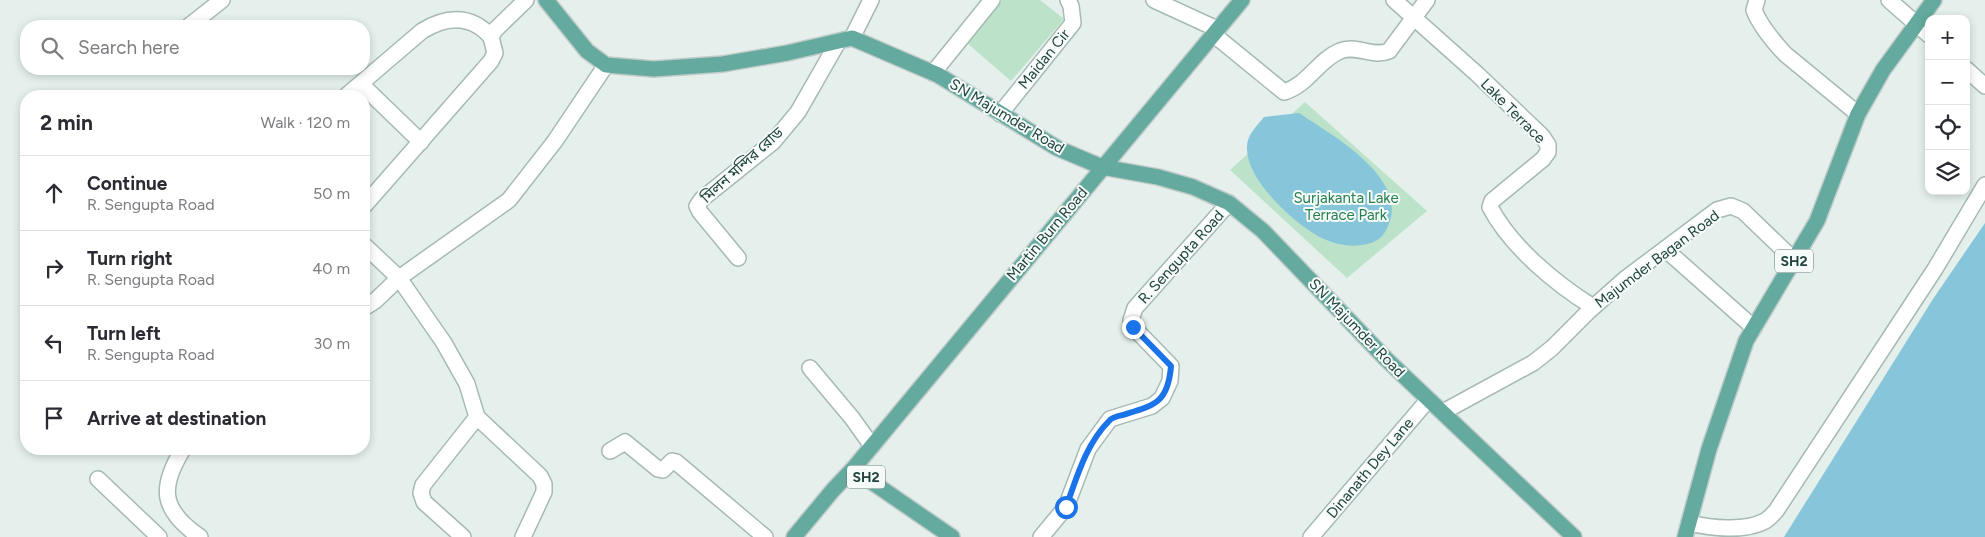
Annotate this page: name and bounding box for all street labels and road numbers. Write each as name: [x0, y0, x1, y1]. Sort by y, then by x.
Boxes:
street label: Maidan Cir: [1014, 25, 1074, 93]
street label: SN Majumder Road: [947, 75, 1067, 157]
street label: Lake Terrace: [1477, 75, 1549, 147]
street label: মিলন মন্দির রোড: [696, 123, 787, 207]
street label: Martin Burn Road: [1003, 184, 1091, 284]
street label: Majumder Bagan Road: [1591, 206, 1723, 312]
street label: R. Sengupta Road: [1134, 207, 1228, 307]
road number: SH2: [1775, 250, 1813, 272]
street label: SN Majumder Road: [1305, 275, 1409, 381]
street label: Dinanath Dey Lane: [1323, 414, 1417, 522]
road number: SH2: [847, 466, 885, 488]

